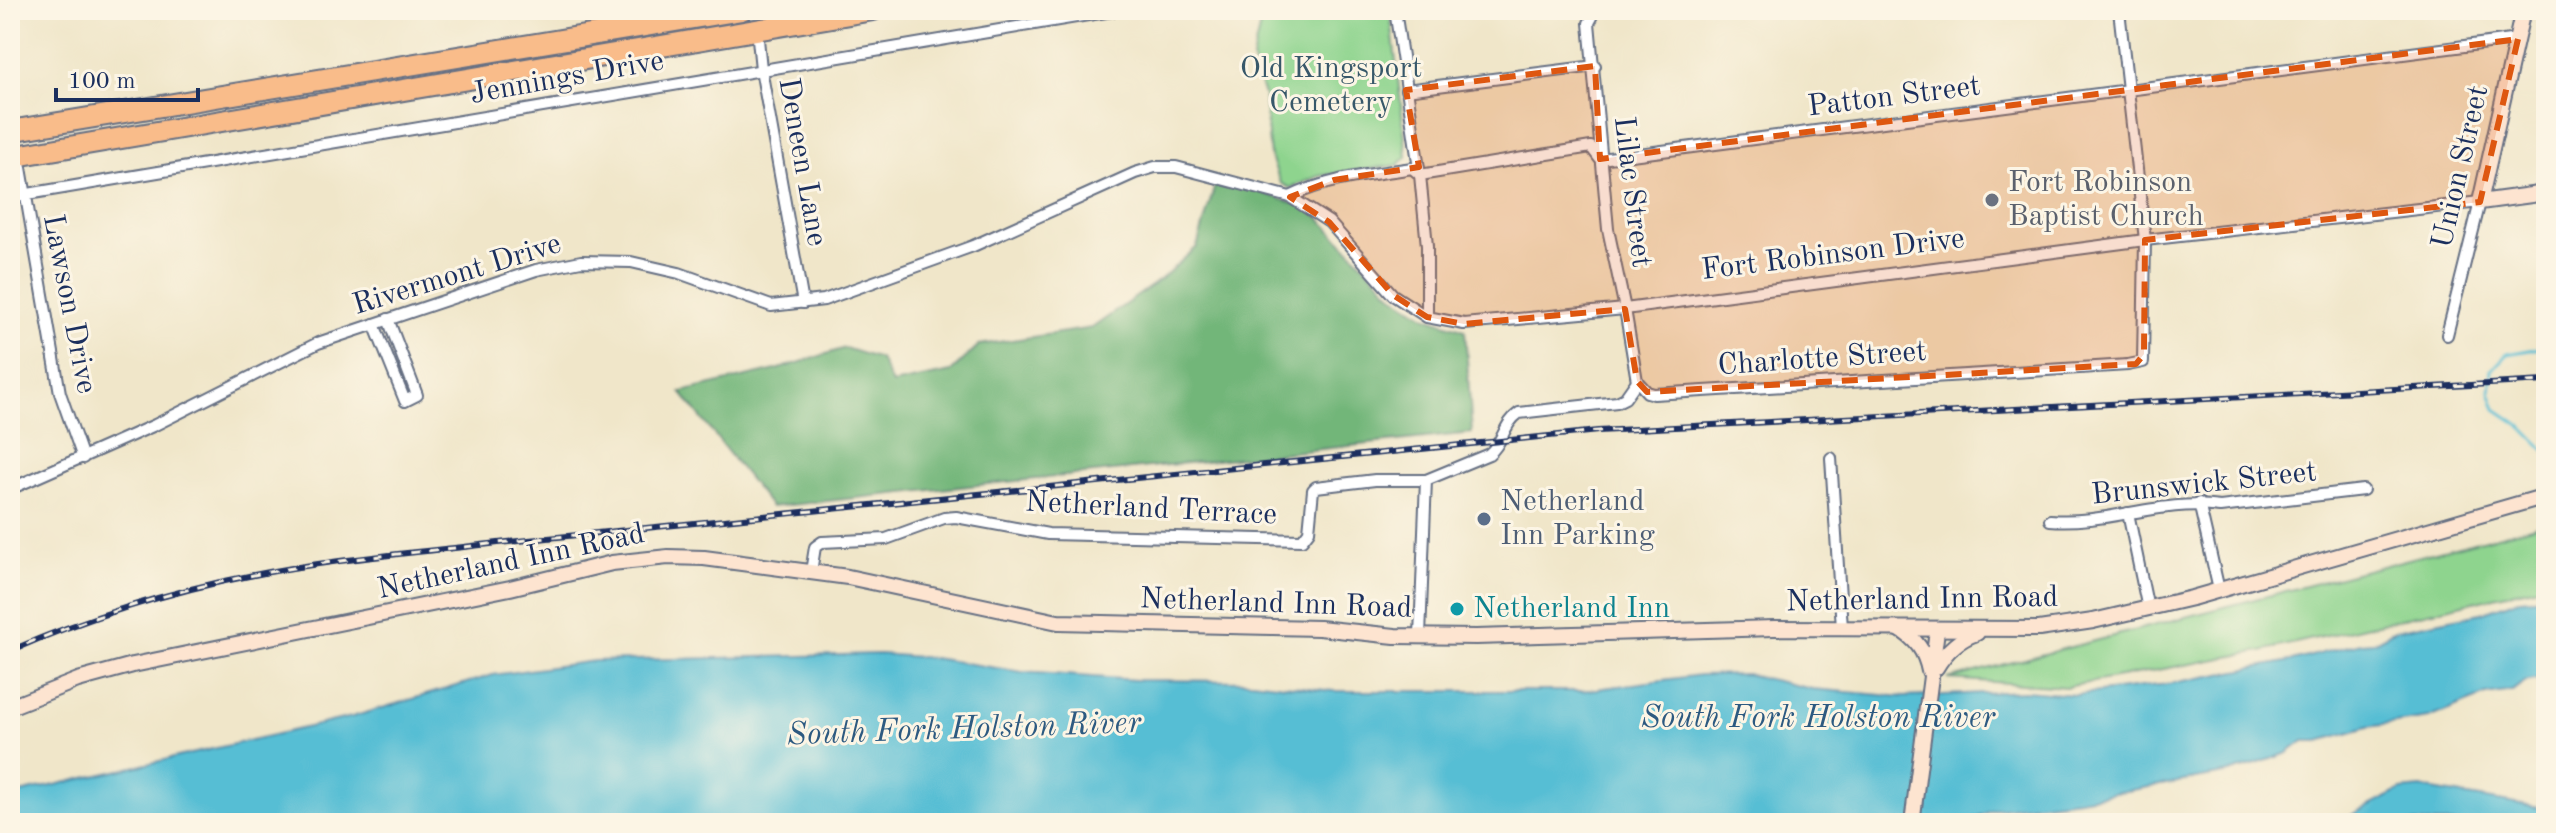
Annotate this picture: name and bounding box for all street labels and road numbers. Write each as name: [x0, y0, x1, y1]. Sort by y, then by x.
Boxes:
street label: Jennings Drive: [468, 46, 666, 110]
street label: Patton Street: [1806, 72, 1982, 122]
street label: Deneen Lane: [772, 75, 832, 249]
street label: Union Street: [2428, 82, 2494, 252]
street label: Lilac Street: [1608, 115, 1656, 269]
street label: Lawson Drive: [37, 212, 101, 396]
street label: Fort Robinson Drive: [1700, 224, 1966, 286]
street label: Rivermont Drive: [349, 229, 565, 321]
street label: Charlotte Street: [1717, 337, 1927, 381]
street label: Brunswick Street: [2090, 457, 2318, 511]
street label: Netherland Terrace: [1024, 487, 1278, 531]
street label: Netherland Inn Road: [375, 519, 647, 605]
street label: Netherland Inn Road: [1786, 583, 2058, 617]
street label: Netherland Inn Road: [1139, 584, 1413, 624]

